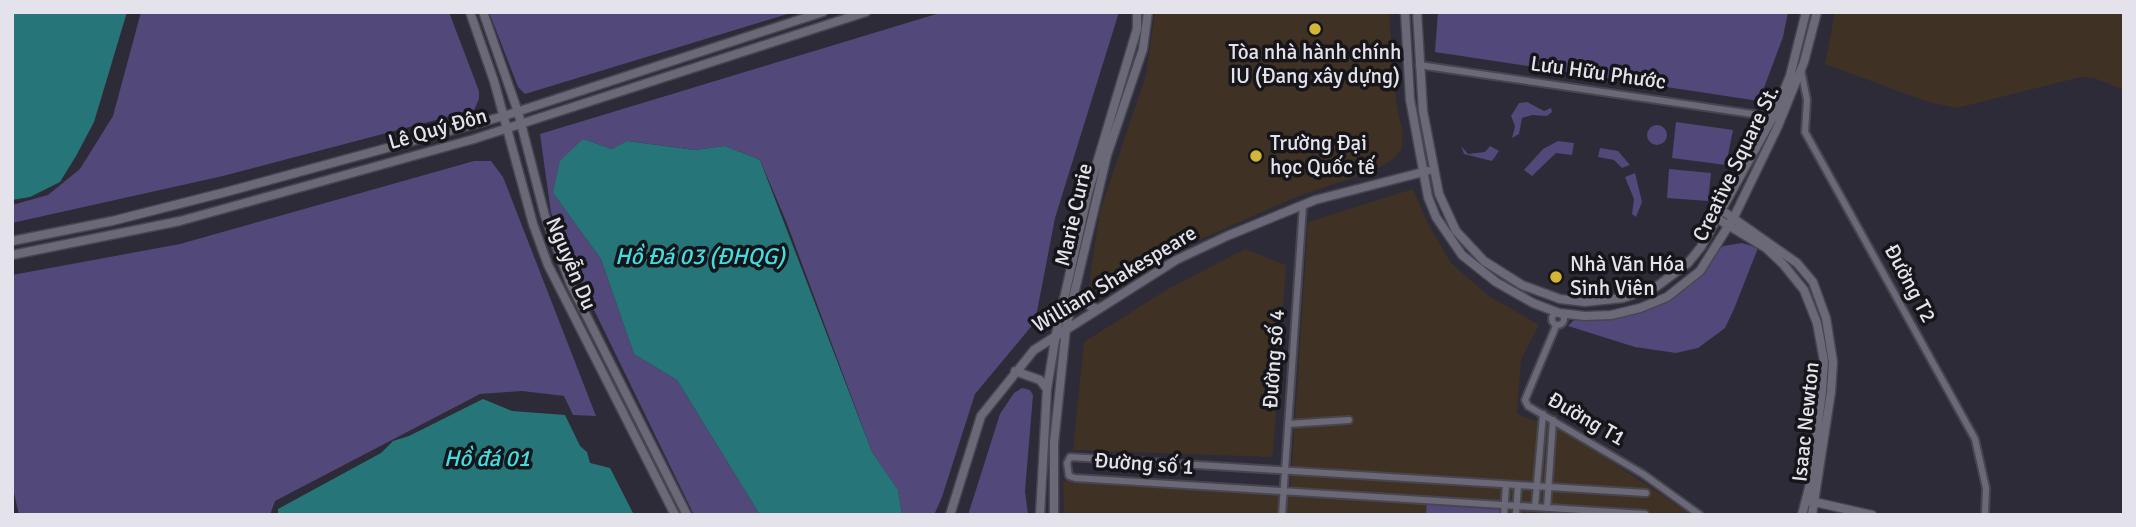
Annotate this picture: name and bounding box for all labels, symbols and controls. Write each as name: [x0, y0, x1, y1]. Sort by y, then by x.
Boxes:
marker: Tòa nhà hành chính IU (Đang xây dựng): [1307, 21, 1323, 37]
place label: Tòa nhà hành chính IU (Đang xây dựng): [1229, 40, 1401, 90]
street label: Lưu Hữu Phước: [1529, 52, 1667, 96]
street label: Creative Square St.: [1688, 82, 1786, 246]
street label: Lê Quý Đôn: [386, 104, 490, 156]
place label: Trường Đại học Quốc tế: [1270, 131, 1375, 181]
marker: Trường Đại học Quốc tế: [1248, 148, 1264, 164]
street label: Marie Curie: [1051, 161, 1099, 269]
street label: Nguyễn Du: [539, 214, 601, 314]
street label: William Shakespeare: [1028, 221, 1202, 339]
street label: Đường T2: [1878, 240, 1940, 328]
water label: Hồ Đá 03 (ĐHQG): [615, 244, 785, 272]
place label: Nhà Văn Hóa Sinh Viên: [1570, 252, 1685, 302]
marker: Nhà Văn Hóa Sinh Viên: [1548, 269, 1564, 285]
street label: Đường số 4: [1259, 308, 1291, 410]
street label: Isaac Newton: [1788, 361, 1826, 483]
street label: Đường T1: [1543, 388, 1629, 452]
water label: Hồ đá 01: [444, 446, 530, 474]
street label: Đường số 1: [1093, 449, 1195, 481]

